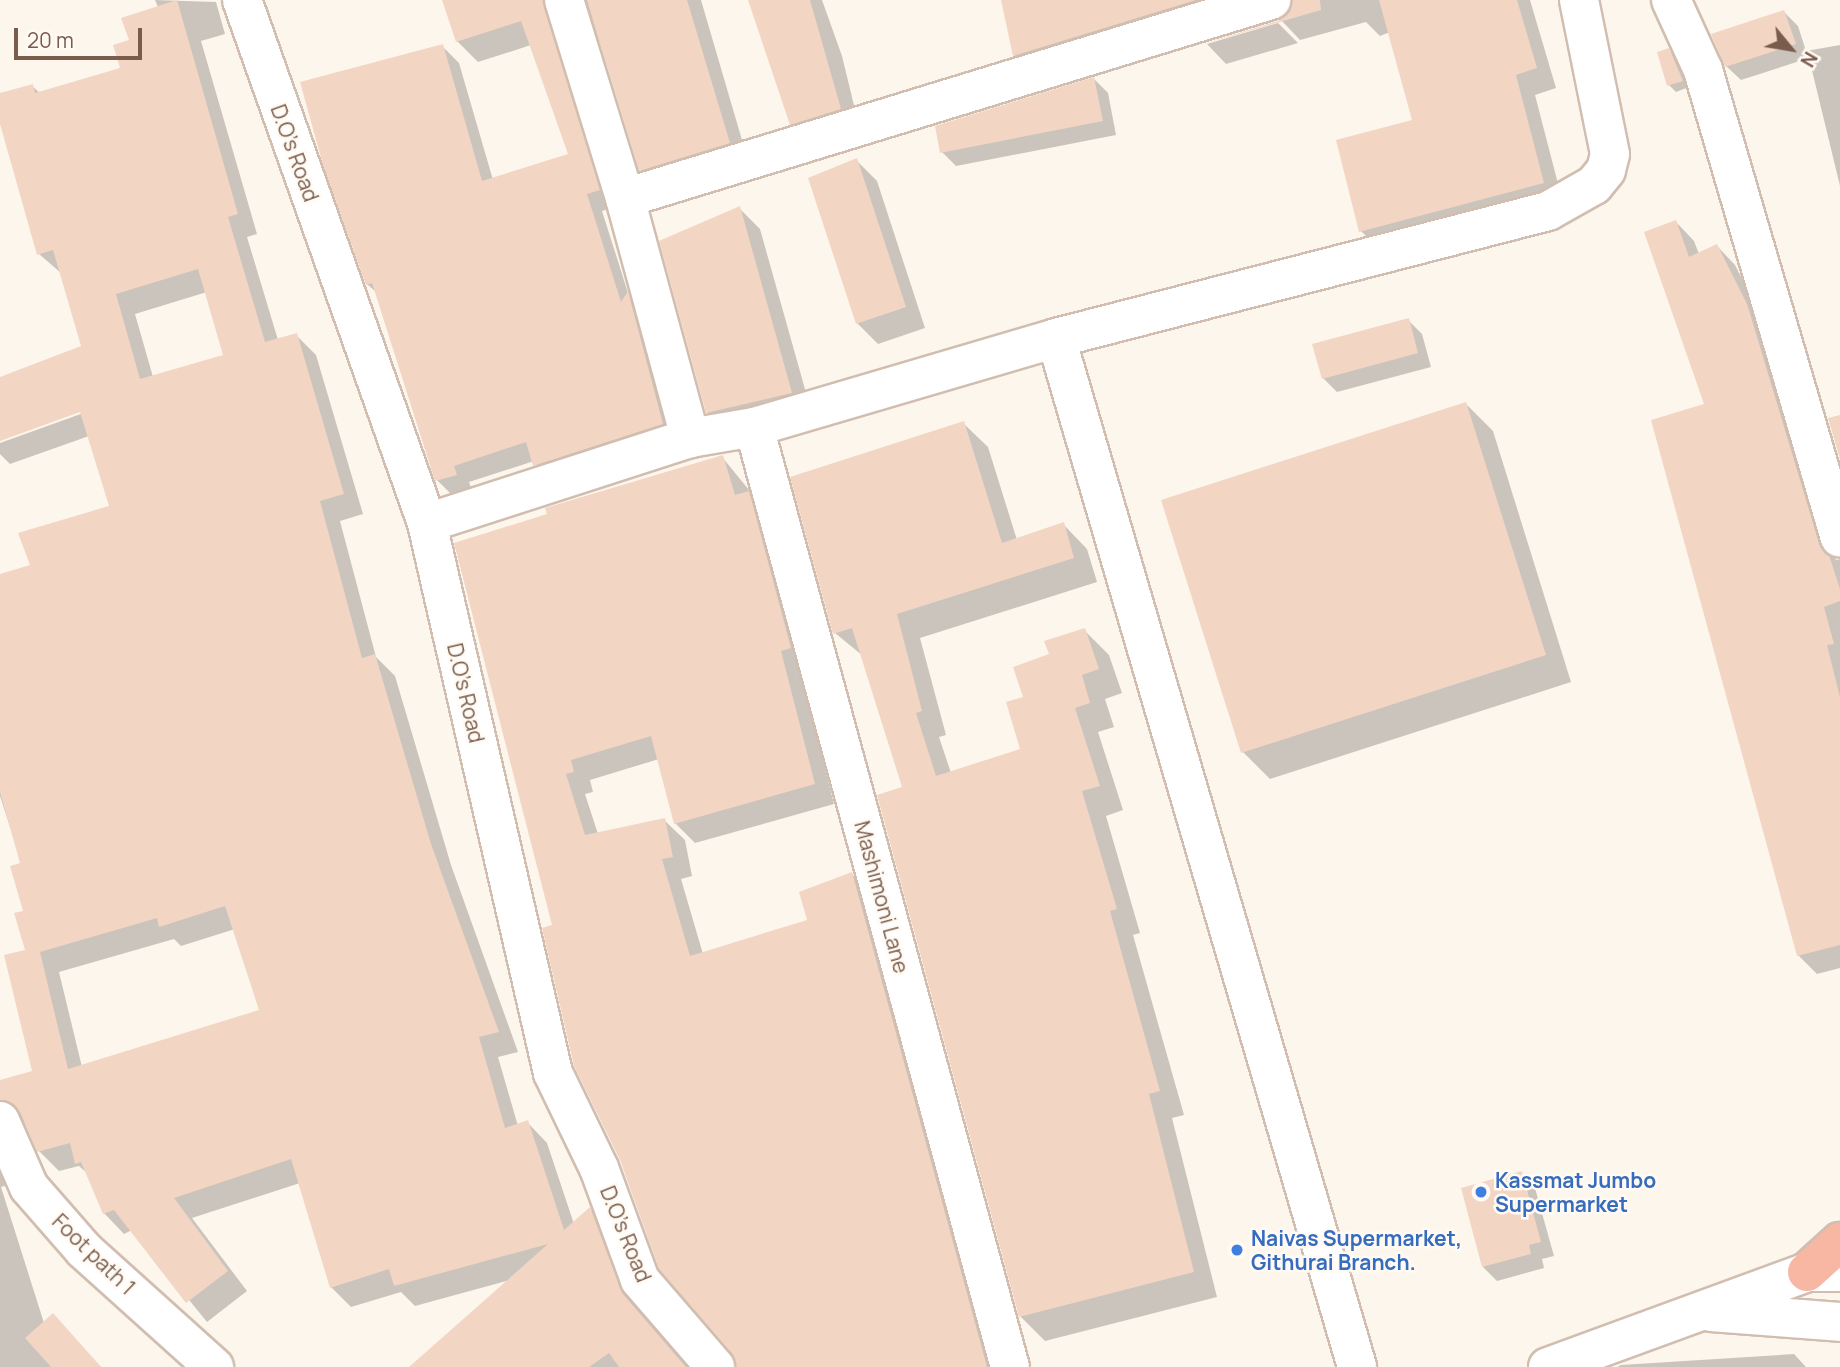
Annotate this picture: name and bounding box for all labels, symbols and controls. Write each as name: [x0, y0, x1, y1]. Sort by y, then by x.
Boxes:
scale bar: [18, 14, 145, 58]
north arrow: [1756, 14, 1826, 84]
text: 20 m: [27, 26, 74, 54]
text: N: [1795, 47, 1824, 72]
street label: D.O's Road: [266, 101, 324, 205]
street label: D.O's Road: [442, 641, 490, 745]
street label: Mashimoni Lane: [850, 818, 914, 976]
place label: Kassmat Jumbo Supermarket: [1495, 1167, 1656, 1217]
street label: D.O's Road: [595, 1182, 657, 1286]
marker: Kassmat Jumbo Supermarket: [1473, 1184, 1489, 1200]
street label: Foot path 1: [47, 1208, 141, 1300]
place label: Naivas Supermarket, Githurai Branch.: [1251, 1225, 1462, 1275]
marker: Naivas Supermarket, Githurai Branch.: [1229, 1242, 1245, 1258]

